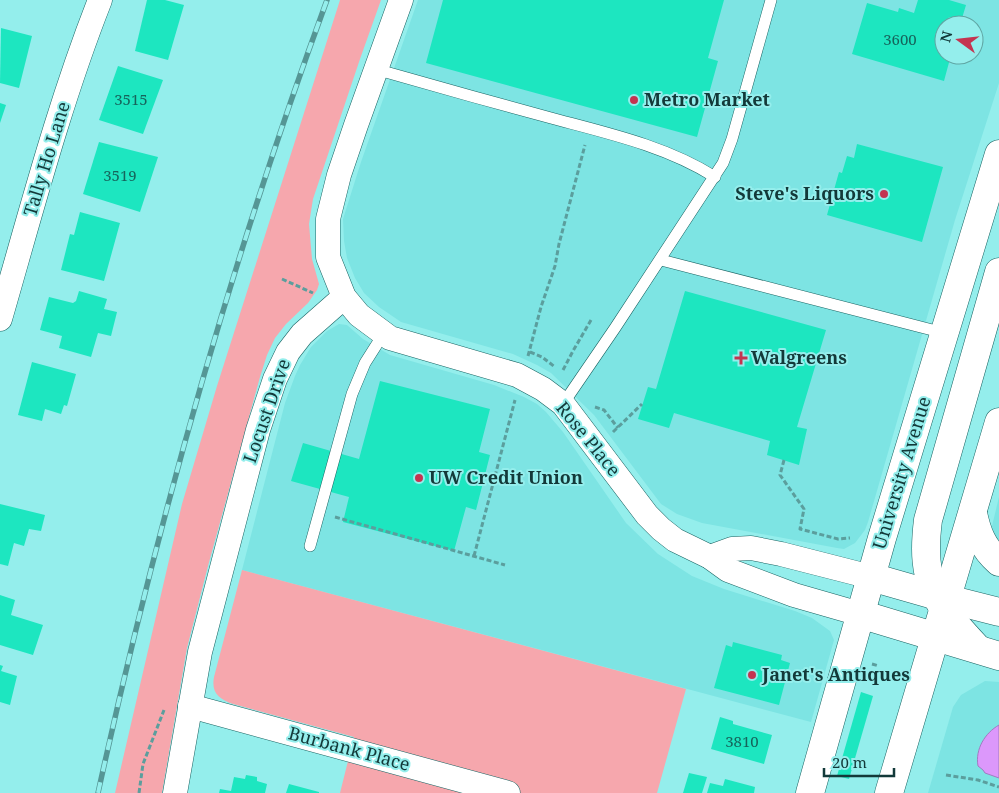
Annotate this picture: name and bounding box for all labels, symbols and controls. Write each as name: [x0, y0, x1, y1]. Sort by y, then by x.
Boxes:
north arrow: [934, 15, 984, 65]
house number: 3600: [883, 29, 917, 49]
text: N: [935, 29, 957, 44]
place label: Metro Market: [644, 87, 770, 111]
house number: 3515: [114, 89, 148, 109]
marker: Metro Market: [628, 94, 640, 106]
street label: Tally Ho Lane: [17, 99, 75, 219]
house number: 3519: [103, 165, 137, 185]
place label: Steve's Liquors: [735, 181, 874, 205]
marker: Steve's Liquors: [878, 188, 890, 200]
place label: Walgreens: [751, 345, 847, 369]
marker: Walgreens: [735, 352, 747, 364]
street label: Locust Drive: [237, 356, 295, 466]
street label: University Avenue: [866, 394, 936, 552]
street label: Rose Place: [551, 396, 626, 481]
place label: UW Credit Union: [429, 465, 583, 489]
marker: UW Credit Union: [413, 472, 425, 484]
place label: Janet's Antiques: [761, 662, 910, 686]
marker: Janet's Antiques: [746, 669, 758, 681]
street label: Burbank Place: [286, 720, 413, 776]
house number: 3810: [725, 731, 759, 751]
scale bar: [824, 746, 894, 778]
text: 20 m: [832, 752, 867, 772]

